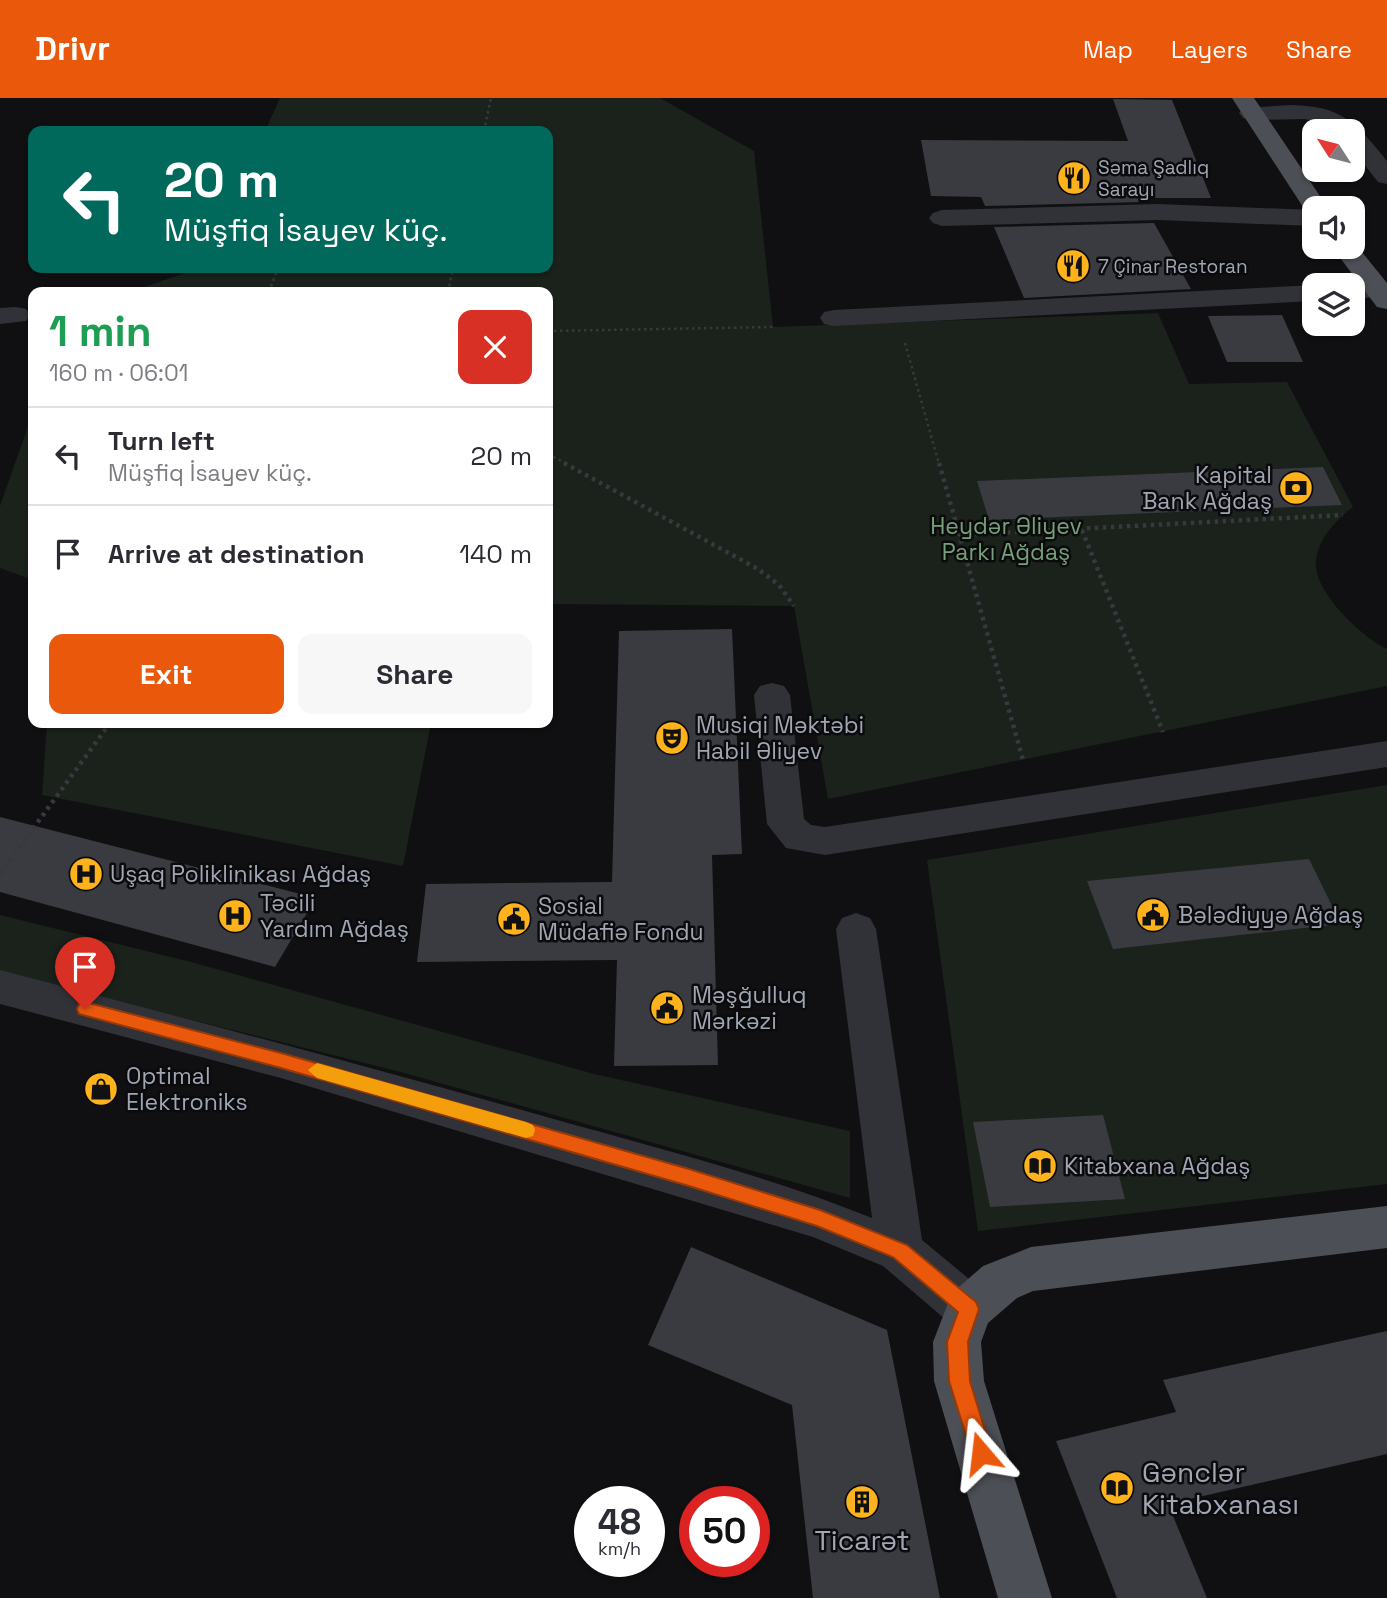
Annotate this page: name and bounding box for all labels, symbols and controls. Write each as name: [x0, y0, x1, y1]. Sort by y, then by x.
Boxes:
text: Drivr: [35, 28, 110, 70]
text: Map: [1083, 34, 1133, 65]
text: Layers: [1171, 34, 1248, 65]
text: Share: [1286, 34, 1352, 65]
north arrow: [1302, 119, 1365, 182]
map controls: [1302, 119, 1365, 336]
text: 20 m: [164, 149, 279, 211]
icon: left: [49, 154, 140, 245]
place label: Səma Şadlıq Sarayı: [1098, 155, 1209, 202]
restaurant icon: Səma Şadlıq Sarayı: [1055, 159, 1093, 197]
button: sound: [1302, 196, 1365, 259]
text: Müşfiq İsayev küç.: [164, 210, 448, 250]
restaurant icon: 7 Çinar Restoran: [1054, 247, 1092, 285]
place label: 7 Çinar Restoran: [1098, 254, 1248, 279]
button: layers: [1302, 273, 1365, 336]
text: 1 min: [49, 305, 152, 358]
button: close: [458, 310, 532, 384]
text: 160 m · 06:01: [49, 358, 188, 388]
text: Turn left: [108, 424, 215, 458]
icon: left: [49, 437, 87, 475]
text: 20 m: [471, 439, 532, 473]
text: Müşfiq İsayev küç.: [108, 458, 312, 488]
place label: Kapital Bank Ağdaş: [1142, 460, 1272, 516]
bank icon: Kapital Bank Ağdaş: [1277, 469, 1315, 507]
park label: Heydər Əliyev Parkı Ağdaş: [930, 511, 1082, 567]
icon: arrive: [49, 535, 87, 573]
text: Arrive at destination: [108, 537, 365, 571]
text: 140 m: [459, 537, 532, 571]
button: Exit: [49, 634, 284, 714]
button: Share: [298, 634, 532, 714]
place label: Musiqi Məktəbi Habil Əliyev: [696, 710, 864, 766]
theatre icon: Musiqi Məktəbi Habil Əliyev: [653, 719, 691, 757]
hospital icon: Uşaq Poliklinikası Ağdaş: [67, 855, 105, 893]
place label: Uşaq Poliklinikası Ağdaş: [110, 859, 371, 889]
place label: Təcili Yardım Ağdaş: [260, 888, 409, 944]
place label: Sosial Müdafiə Fondu: [538, 891, 704, 947]
public building icon: Bələdiyyə Ağdaş: [1134, 896, 1172, 934]
hospital icon: Təcili Yardım Ağdaş: [216, 897, 254, 935]
public building icon: Sosial Müdafiə Fondu: [495, 900, 533, 938]
place label: Bələdiyyə Ağdaş: [1178, 900, 1363, 930]
pin: [55, 937, 115, 1009]
icon: arrive: [66, 948, 104, 986]
place label: Məşğulluq Mərkəzi: [692, 980, 807, 1036]
public building icon: Məşğulluq Mərkəzi: [648, 989, 686, 1027]
place label: Optimal Elektroniks: [126, 1061, 248, 1117]
shop icon: Optimal Elektroniks: [82, 1070, 120, 1108]
library icon: Kitabxana Ağdaş: [1021, 1147, 1059, 1185]
place label: Kitabxana Ağdaş: [1064, 1151, 1250, 1181]
position arrow: [944, 1416, 1018, 1490]
place label: Gənclər Kitabxanası: [1142, 1454, 1299, 1522]
library icon: Gənclər Kitabxanası: [1098, 1469, 1136, 1507]
building icon: Ticarət: [843, 1483, 881, 1521]
speed limit sign: 50: [679, 1486, 770, 1577]
text: 48: [598, 1500, 641, 1544]
place label: Ticarət: [815, 1522, 909, 1558]
text: km/h: [598, 1537, 641, 1560]

